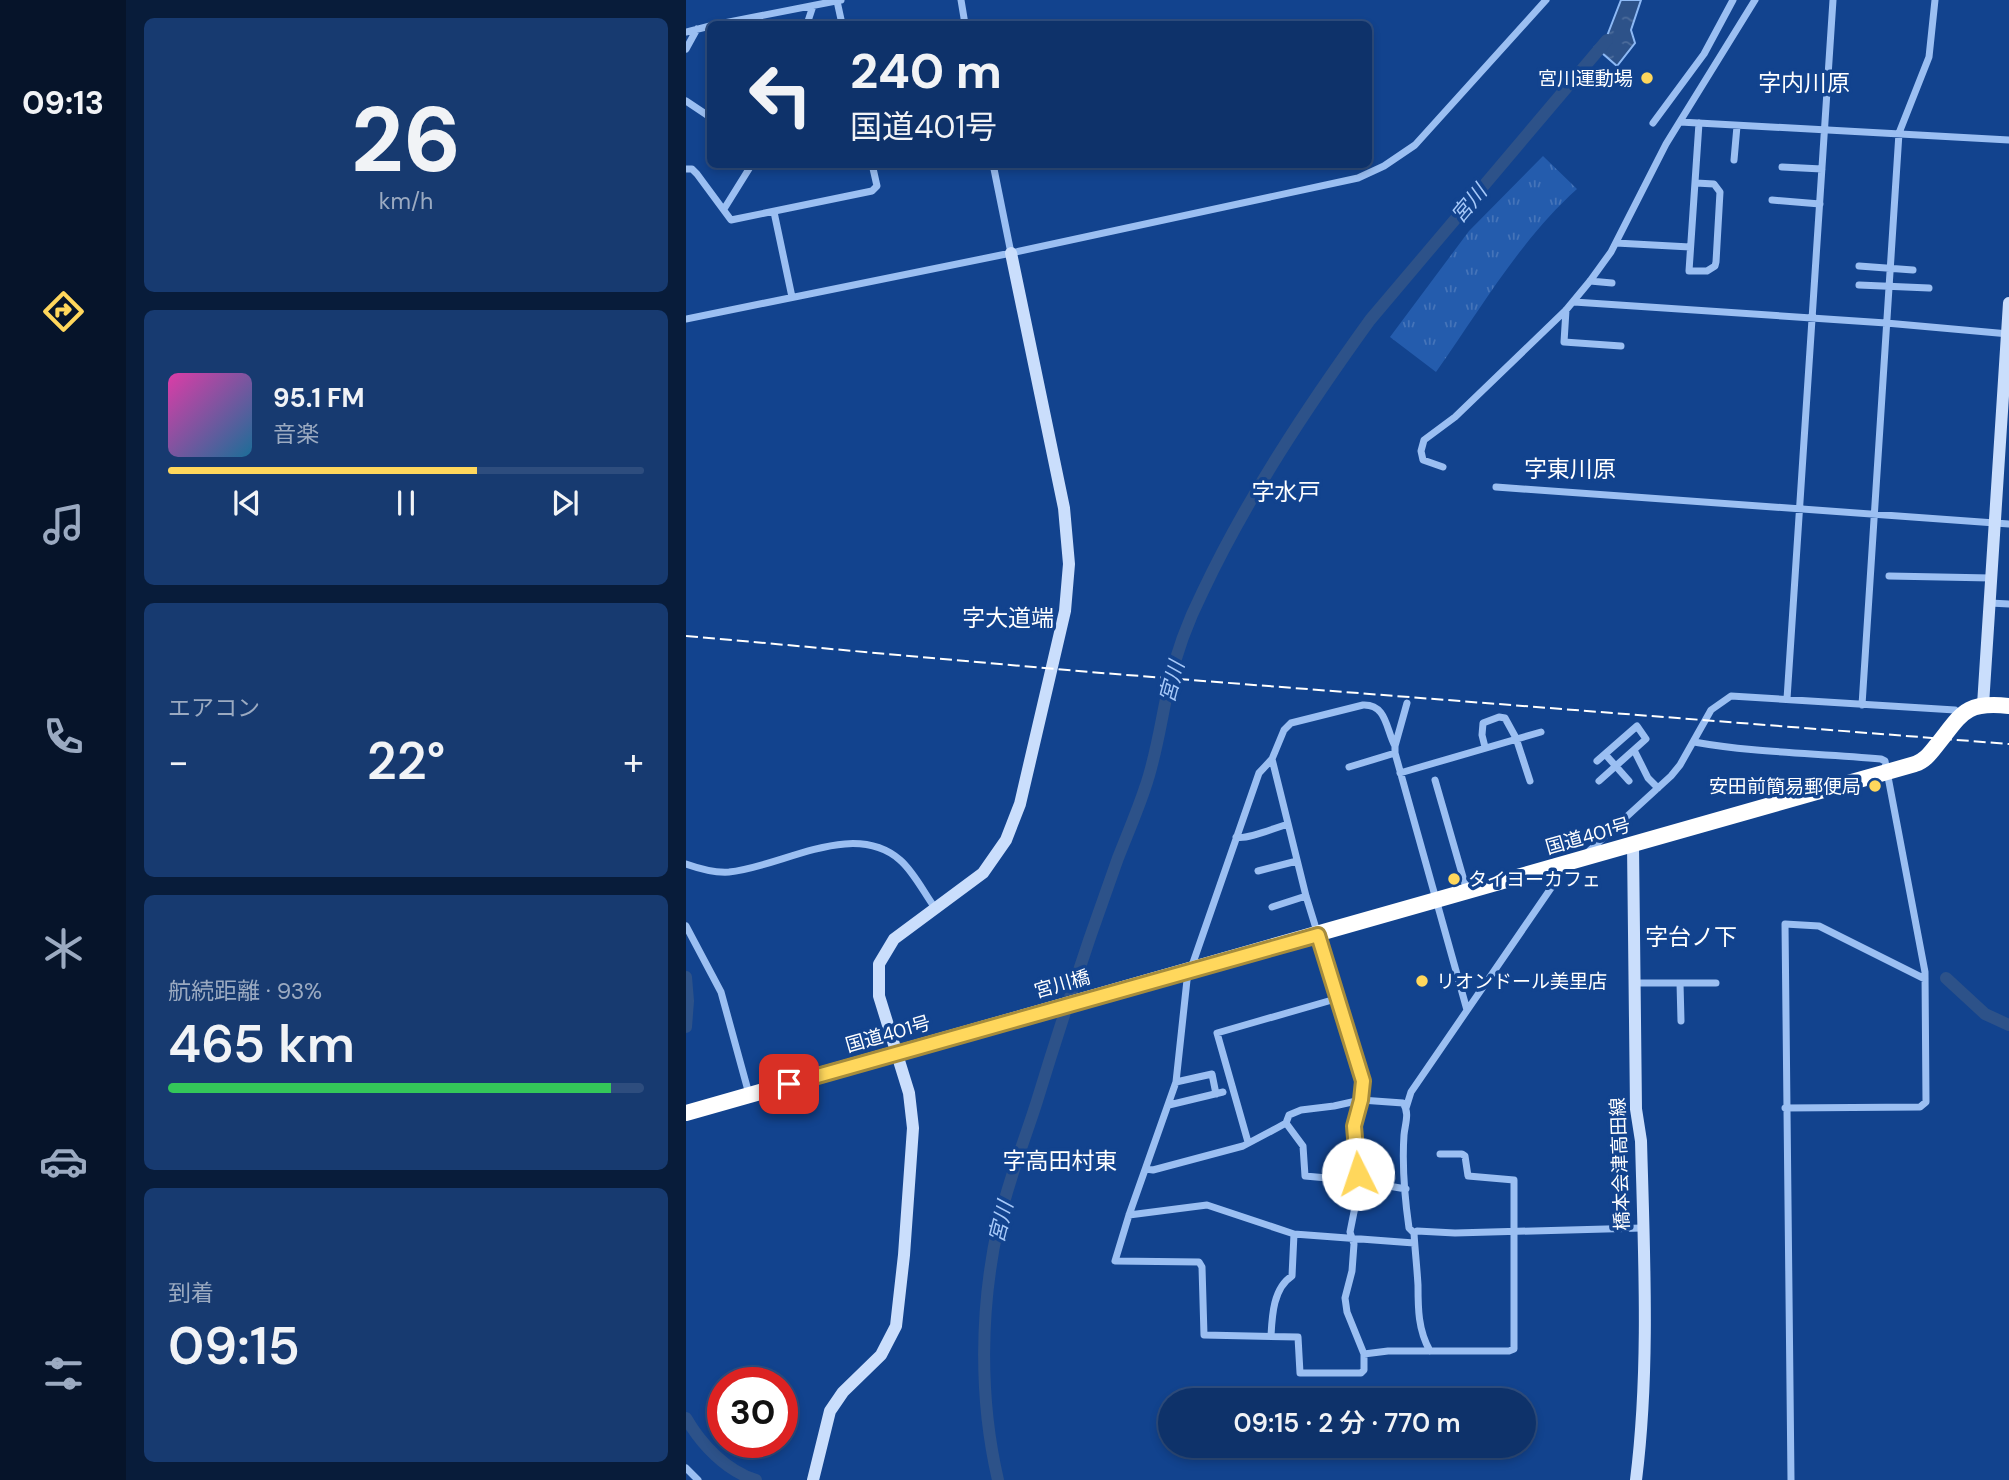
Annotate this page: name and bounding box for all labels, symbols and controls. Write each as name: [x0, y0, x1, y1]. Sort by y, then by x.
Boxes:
text: 240 m: [850, 39, 1002, 103]
icon: left: [735, 49, 826, 140]
place label: 宮川運動場: [1538, 66, 1633, 91]
district label: 字内川原: [1758, 68, 1850, 98]
marker: 宮川運動場: [1639, 70, 1655, 86]
text: 26: [351, 81, 461, 199]
text: 09:13: [22, 82, 104, 124]
text: 国道401号: [850, 106, 997, 148]
water label: 宮川: [1445, 177, 1495, 229]
text: km/h: [379, 186, 433, 216]
icon: directions: [39, 287, 88, 336]
text: 95.1 FM: [273, 381, 364, 415]
text: 音楽: [273, 419, 319, 449]
district label: 字東川原: [1524, 454, 1616, 484]
district label: 字水戸: [1252, 477, 1321, 507]
icon: previous: [228, 484, 266, 522]
icon: pause: [387, 484, 425, 522]
icon: next: [546, 484, 584, 522]
icon: music: [39, 500, 88, 549]
district label: 字大道端: [962, 603, 1054, 633]
water label: 宮川: [1153, 656, 1191, 706]
text: エアコン: [168, 693, 260, 723]
icon: phone: [39, 712, 88, 761]
text: 22°: [367, 727, 445, 795]
text: −: [168, 737, 189, 787]
text: +: [623, 737, 644, 787]
place label: 安田前簡易郵便局: [1709, 774, 1861, 799]
marker: 安田前簡易郵便局: [1867, 778, 1883, 794]
street label: 国道401号: [1543, 812, 1633, 860]
place label: タイヨーカフェ: [1468, 867, 1601, 892]
marker: タイヨーカフェ: [1446, 871, 1462, 887]
district label: 字台ノ下: [1645, 922, 1737, 952]
icon: climate: [39, 924, 88, 973]
street label: 宮川橋: [1031, 964, 1093, 1004]
place label: リオンドール美里店: [1436, 969, 1607, 994]
marker: リオンドール美里店: [1414, 973, 1430, 989]
text: 航続距離 · 93%: [168, 976, 322, 1006]
text: 465 km: [168, 1010, 355, 1078]
street label: 国道401号: [843, 1010, 933, 1058]
pin: [759, 1054, 819, 1114]
icon: arrive: [770, 1065, 808, 1103]
street label: 橋本会津高田線: [1605, 1097, 1635, 1231]
icon: car: [39, 1137, 88, 1186]
position arrow: [1321, 1137, 1395, 1211]
district label: 字高田村東: [1003, 1146, 1118, 1176]
water label: 宮川: [982, 1196, 1020, 1246]
text: 到着: [168, 1278, 214, 1308]
text: 09:15: [168, 1312, 300, 1380]
icon: filters: [39, 1349, 88, 1398]
speed limit sign: 30: [707, 1367, 798, 1458]
text: 09:15 · 2 分 · 770 m: [1233, 1406, 1461, 1440]

